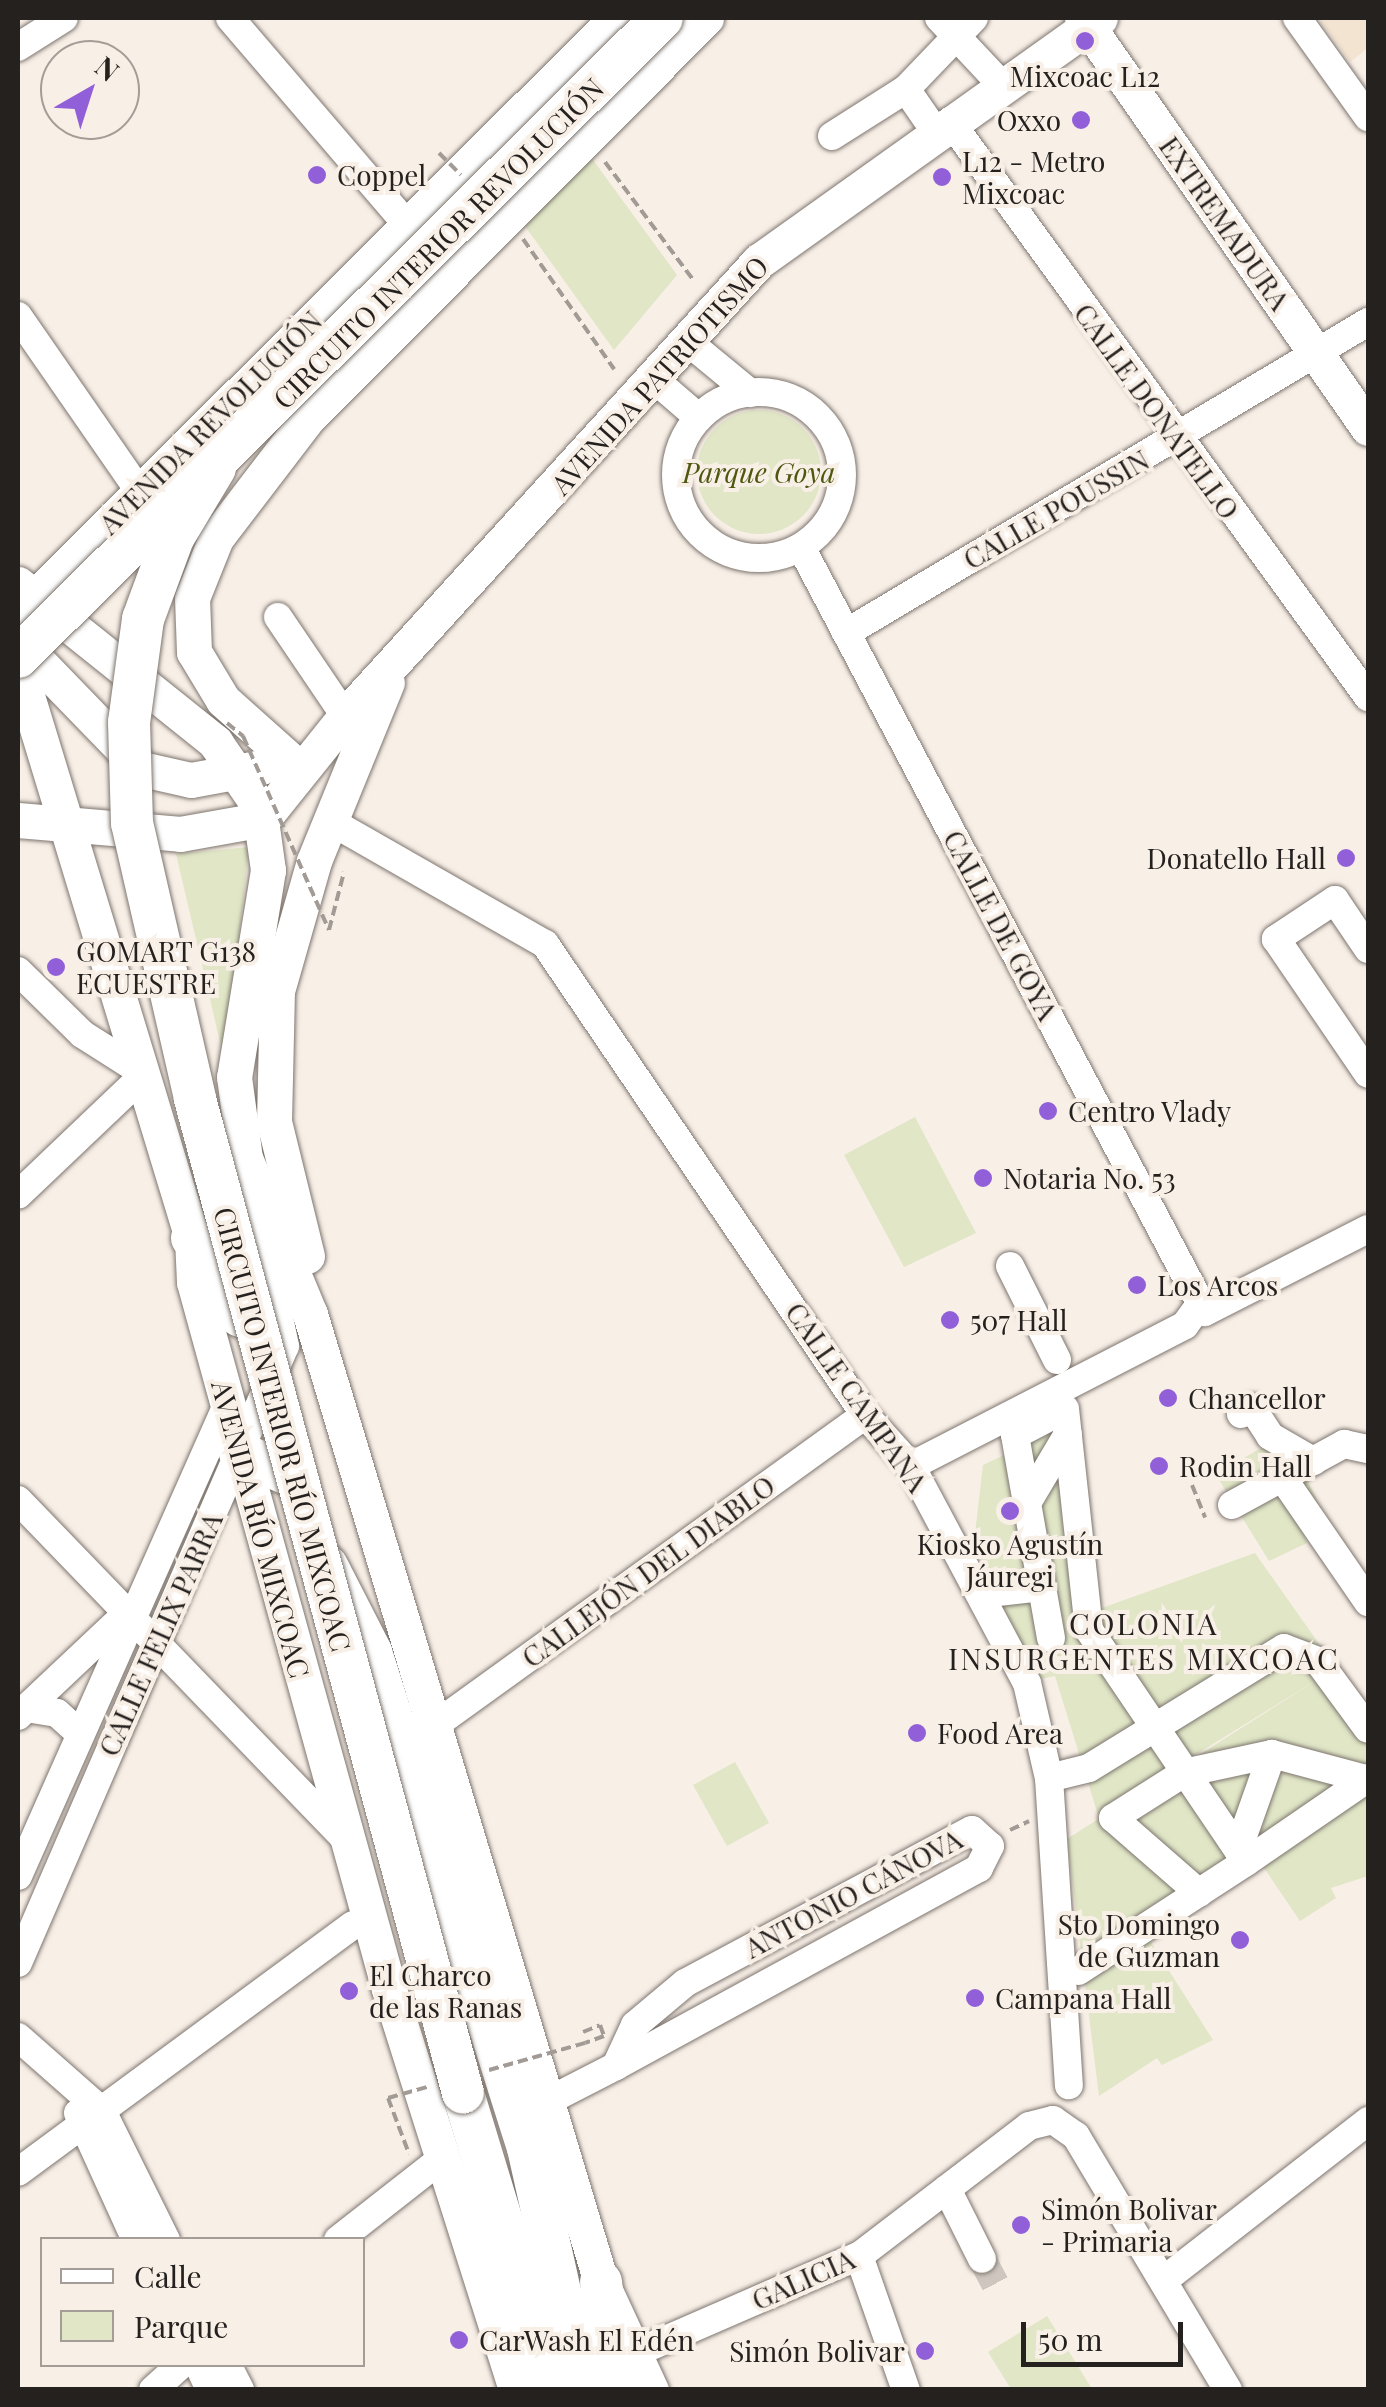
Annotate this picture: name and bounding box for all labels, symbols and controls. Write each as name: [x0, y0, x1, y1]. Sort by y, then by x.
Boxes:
marker: Mixcoac L12: [1072, 28, 1098, 54]
north arrow: [40, 40, 140, 140]
text: N: [88, 47, 127, 89]
place label: Mixcoac L12: [1010, 59, 1160, 93]
street label: CIRCUITO INTERIOR REVOLUCIÓN: [266, 71, 610, 415]
place label: Oxxo: [997, 103, 1061, 137]
marker: Oxxo: [1070, 109, 1092, 131]
street label: EXTREMADURA: [1153, 130, 1297, 316]
place label: L12 - Metro Mixcoac: [962, 144, 1105, 210]
place label: Coppel: [337, 158, 426, 192]
marker: Coppel: [306, 164, 328, 186]
marker: L12 - Metro Mixcoac: [931, 166, 953, 188]
street label: AVENIDA PATRIOTISMO: [543, 249, 775, 501]
street label: CALLE DONATELLO: [1068, 297, 1246, 525]
street label: AVENIDA REVOLUCIÓN: [92, 304, 328, 540]
street label: CALLE POUSSIN: [957, 442, 1155, 576]
park label: Parque Goya: [683, 455, 835, 489]
street label: CALLE DE GOYA: [937, 824, 1065, 1026]
place label: Donatello Hall: [1147, 841, 1326, 875]
marker: Donatello Hall: [1335, 847, 1357, 869]
place label: GOMART G138 ECUESTRE: [76, 934, 257, 1000]
marker: GOMART G138 ECUESTRE: [45, 956, 67, 978]
place label: Centro Vlady: [1068, 1094, 1232, 1128]
marker: Centro Vlady: [1037, 1100, 1059, 1122]
place label: Notaria No. 53: [1003, 1161, 1176, 1195]
marker: Notaria No. 53: [972, 1167, 994, 1189]
street label: CIRCUITO INTERIOR RÍO MIXCOAC: [207, 1203, 359, 1655]
place label: Los Arcos: [1157, 1268, 1279, 1302]
marker: Los Arcos: [1126, 1274, 1148, 1296]
street label: CALLE CAMPANA: [779, 1296, 935, 1498]
place label: 507 Hall: [970, 1303, 1068, 1337]
marker: 507 Hall: [939, 1309, 961, 1331]
street label: AVENIDA RÍO MIXCOAC: [205, 1377, 317, 1681]
place label: Chancellor: [1188, 1381, 1326, 1415]
marker: Chancellor: [1157, 1387, 1179, 1409]
place label: Rodin Hall: [1179, 1449, 1312, 1483]
marker: Rodin Hall: [1148, 1455, 1170, 1477]
street label: CALLEJÓN DEL DIABLO: [515, 1468, 781, 1674]
marker: Kiosko Agustín Jáuregi: [999, 1500, 1021, 1522]
street label: CALLE FELIX PARRA: [91, 1507, 229, 1761]
place label: Kiosko Agustín Jáuregi: [916, 1527, 1104, 1593]
district label: COLONIA INSURGENTES MIXCOAC: [948, 1605, 1340, 1676]
place label: Food Area: [937, 1716, 1064, 1750]
marker: Food Area: [906, 1722, 928, 1744]
street label: ANTONIO CÁNOVA: [739, 1822, 967, 1964]
place label: Sto Domingo de Guzman: [1058, 1907, 1220, 1973]
marker: Sto Domingo de Guzman: [1229, 1929, 1251, 1951]
place label: El Charco de las Ranas: [369, 1958, 523, 2024]
marker: El Charco de las Ranas: [338, 1980, 360, 2002]
place label: Campana Hall: [995, 1981, 1172, 2015]
marker: Campana Hall: [964, 1987, 986, 2009]
place label: Simón Bolivar - Primaria: [1041, 2192, 1217, 2258]
marker: Simón Bolivar - Primaria: [1010, 2214, 1032, 2236]
legend: [40, 2237, 365, 2367]
street label: GALICIA: [746, 2242, 860, 2316]
text: Calle: [134, 2256, 202, 2296]
scale bar: [1026, 2302, 1188, 2364]
text: Parque: [134, 2306, 229, 2346]
text: 50 m: [1038, 2319, 1103, 2359]
place label: CarWash El Edén: [479, 2323, 694, 2357]
marker: CarWash El Edén: [448, 2329, 470, 2351]
place label: Simón Bolivar: [729, 2334, 905, 2368]
marker: Simón Bolivar: [914, 2340, 936, 2362]

